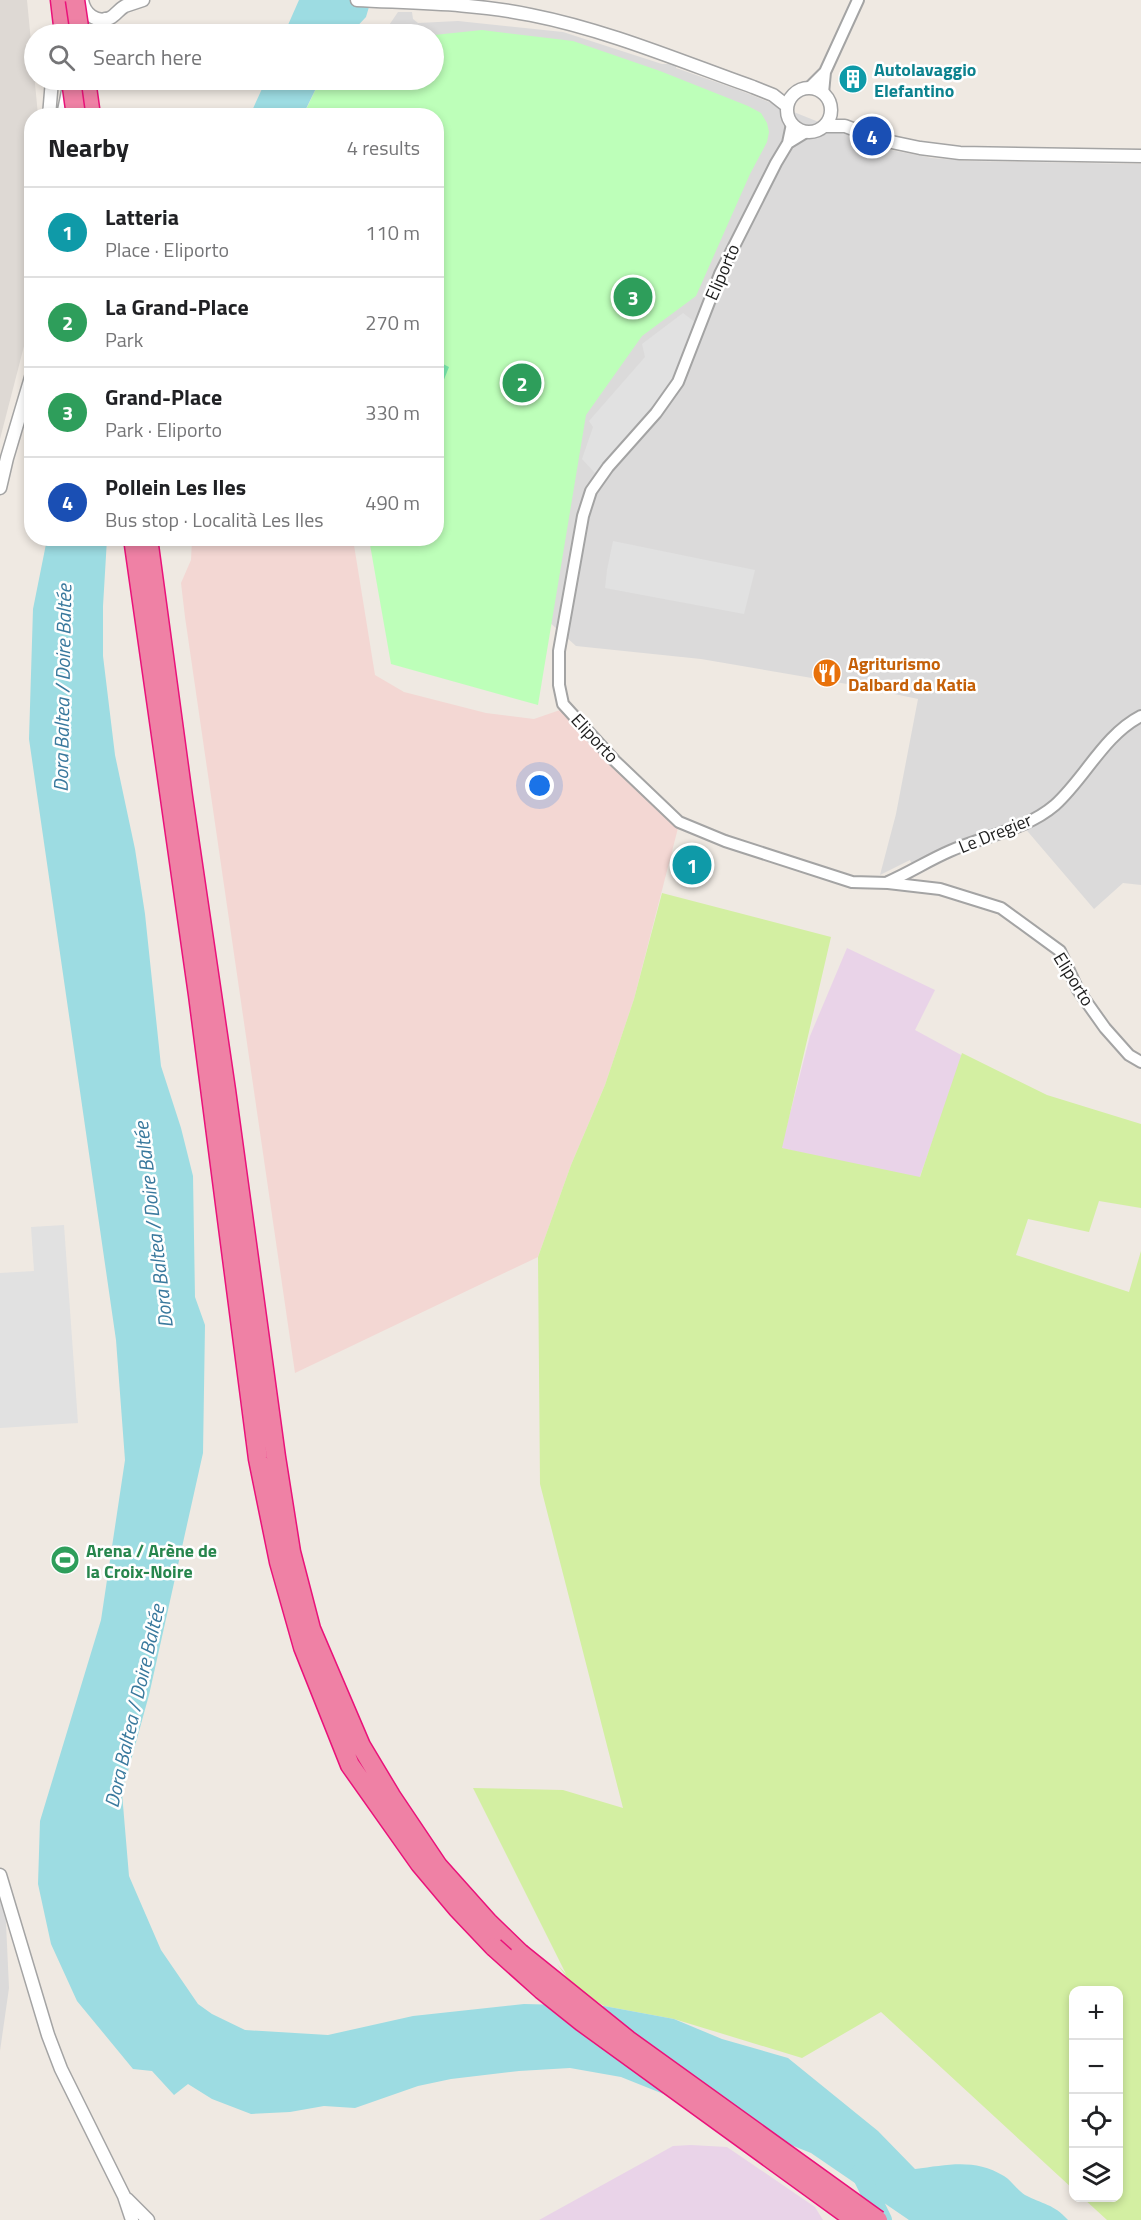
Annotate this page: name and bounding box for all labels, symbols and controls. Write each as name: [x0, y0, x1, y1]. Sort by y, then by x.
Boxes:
search box: [24, 24, 444, 90]
text: Search here: [93, 40, 202, 74]
icon: search: [45, 41, 78, 74]
place label: Autolavaggio Elefantino: [874, 56, 976, 104]
building icon: Autolavaggio Elefantino: [837, 63, 869, 95]
pin: 4: [852, 114, 892, 158]
text: Nearby: [48, 128, 129, 167]
text: 4 results: [347, 132, 420, 163]
text: Latteria: [105, 200, 179, 234]
text: 1: [62, 217, 73, 248]
text: 110 m: [365, 217, 420, 248]
text: Place · Eliporto: [105, 234, 229, 265]
street label: Eliporto: [698, 240, 746, 304]
pin: 3: [614, 274, 652, 320]
text: La Grand-Place: [105, 290, 249, 324]
text: 2: [62, 307, 73, 338]
text: 270 m: [365, 307, 420, 338]
text: Park: [105, 324, 143, 355]
pin: 2: [502, 360, 542, 406]
text: Grand-Place: [105, 380, 222, 414]
text: 3: [62, 397, 73, 428]
text: 330 m: [365, 397, 420, 428]
text: Park · Eliporto: [105, 414, 222, 445]
text: Pollein Les Iles: [105, 470, 246, 504]
text: 4: [62, 487, 73, 518]
text: 490 m: [365, 487, 420, 518]
text: Bus stop · Località Les Iles: [105, 504, 324, 535]
water label: Dora Baltea / Doire Baltée: [45, 582, 79, 792]
place label: Agriturismo Dalbard da Katia: [848, 650, 976, 698]
restaurant icon: Agriturismo Dalbard da Katia: [811, 657, 843, 689]
street label: Eliporto: [565, 707, 625, 769]
your location: [525, 771, 554, 800]
street label: Le Dregier: [954, 806, 1036, 860]
pin: 1: [672, 842, 712, 888]
street label: Eliporto: [1047, 947, 1101, 1011]
water label: Dora Baltea / Doire Baltée: [125, 1118, 181, 1330]
place label: Arena / Arène de la Croix-Noire: [86, 1537, 217, 1585]
sports icon: Arena / Arène de la Croix-Noire: [49, 1544, 81, 1576]
water label: Dora Baltea / Doire Baltée: [96, 1600, 173, 1811]
map controls: [1069, 1986, 1123, 2202]
button: +: [1069, 1986, 1123, 2040]
button: −: [1069, 2040, 1123, 2094]
button: locate: [1069, 2094, 1123, 2148]
button: layers: [1069, 2148, 1123, 2202]

